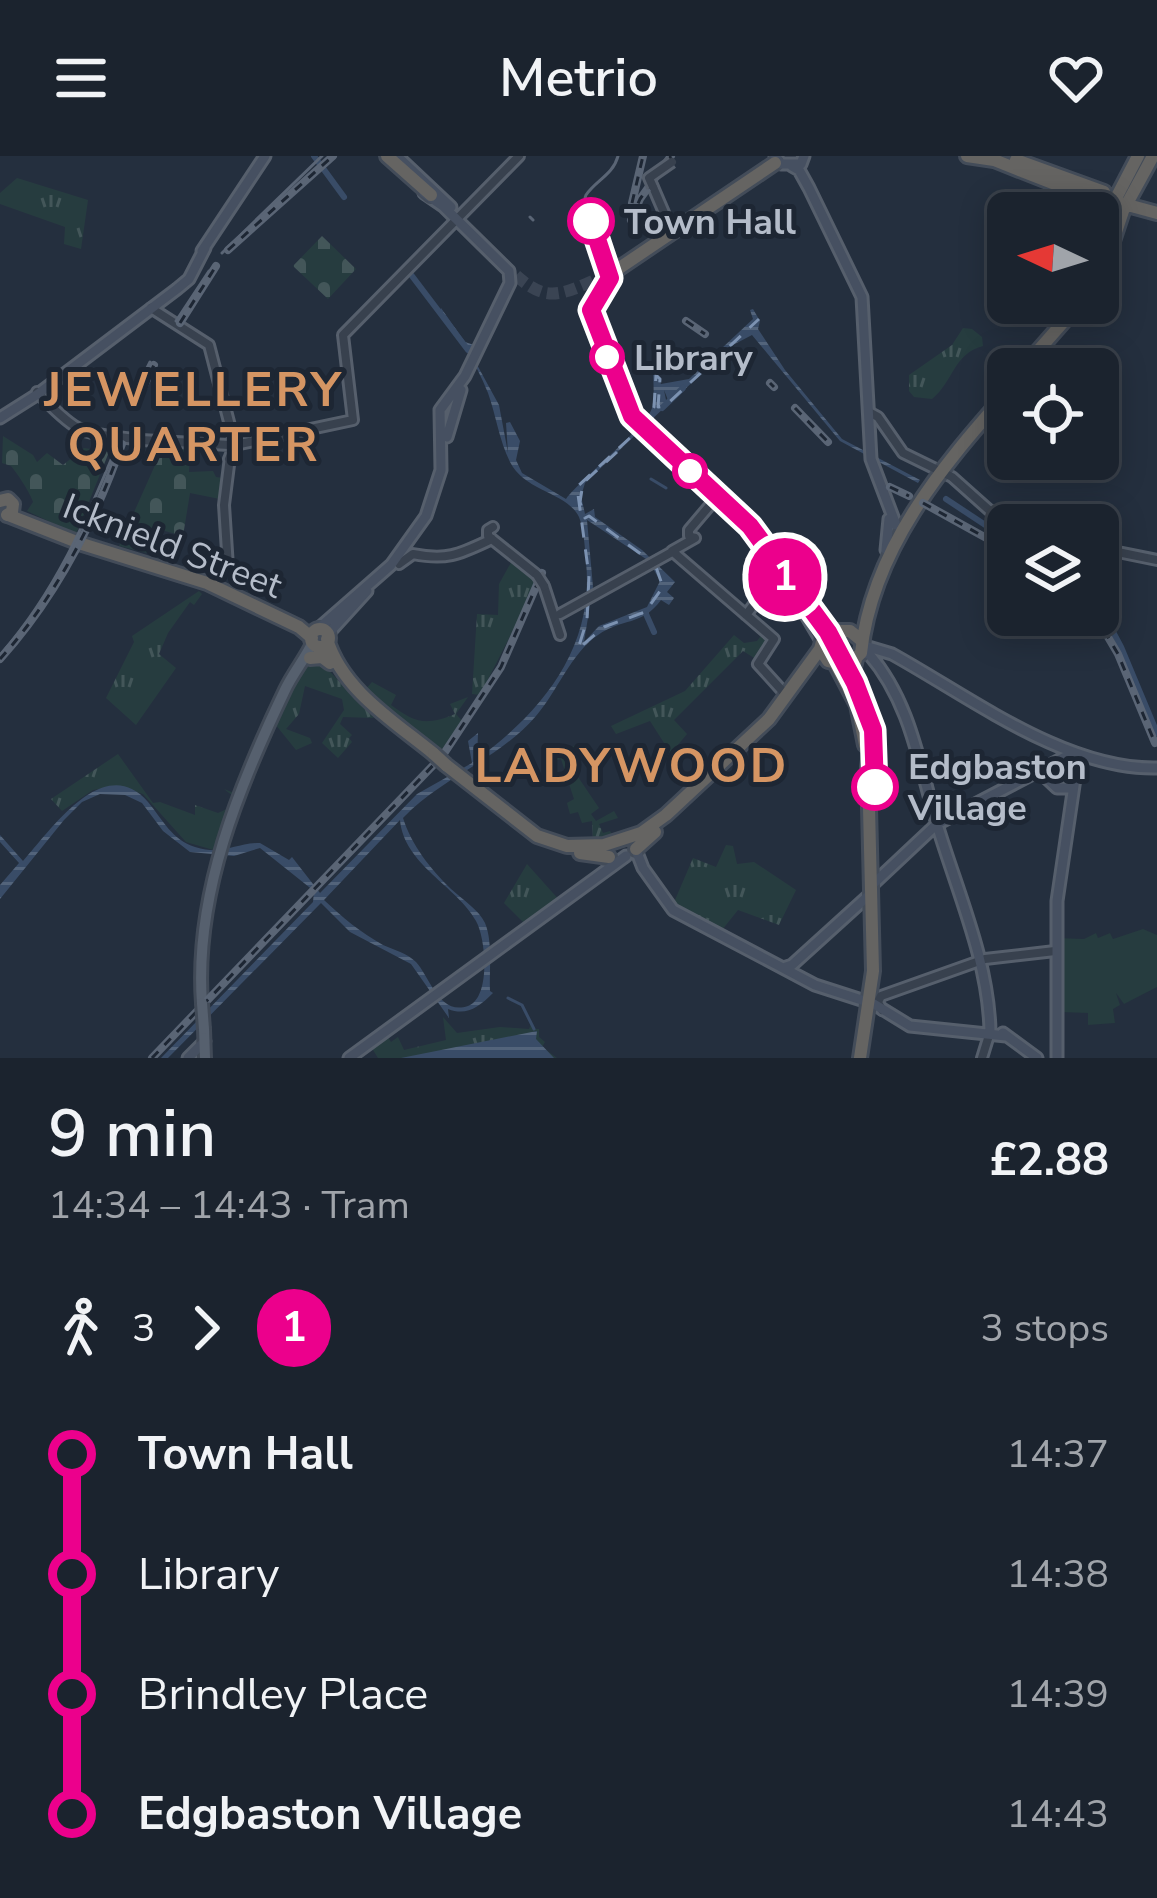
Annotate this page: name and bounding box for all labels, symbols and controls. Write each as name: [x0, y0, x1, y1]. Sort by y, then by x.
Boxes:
text: Metrio: [499, 41, 658, 115]
icon: menu: [48, 45, 114, 111]
icon: heart: [1043, 45, 1109, 111]
north arrow: [987, 192, 1119, 324]
map controls: [987, 192, 1119, 636]
place label: Town Hall: [624, 198, 796, 247]
marker: Town Hall: [569, 199, 613, 243]
place label: Library: [634, 334, 754, 383]
marker: Library: [591, 341, 623, 373]
button: locate: [987, 348, 1119, 480]
district label: JEWELLERY QUARTER: [43, 357, 344, 478]
unlabelled marker: [674, 455, 706, 487]
street label: Icknield Street: [56, 482, 289, 611]
button: layers: [987, 504, 1119, 636]
line badge: 1: [746, 538, 824, 616]
text: 1: [772, 548, 798, 605]
district label: LADYWOOD: [475, 733, 789, 799]
place label: Edgbaston Village: [907, 743, 1087, 833]
marker: Edgbaston Village: [853, 765, 897, 809]
text: 9 min: [48, 1089, 216, 1179]
text: £2.88: [990, 1130, 1109, 1191]
text: 14:34 – 14:43 · Tram: [48, 1179, 410, 1232]
icon: walk: [48, 1295, 114, 1361]
icon: forward: [173, 1295, 239, 1361]
text: 1: [281, 1299, 307, 1356]
text: 3: [132, 1302, 155, 1355]
text: 3 stops: [980, 1302, 1109, 1355]
text: Town Hall: [138, 1424, 353, 1485]
text: 14:37: [1007, 1428, 1109, 1481]
text: Library: [138, 1544, 279, 1605]
text: 14:38: [1007, 1548, 1109, 1601]
text: Brindley Place: [138, 1664, 428, 1725]
text: 14:39: [1007, 1668, 1109, 1721]
text: Edgbaston Village: [138, 1784, 522, 1845]
text: 14:43: [1007, 1788, 1109, 1841]

